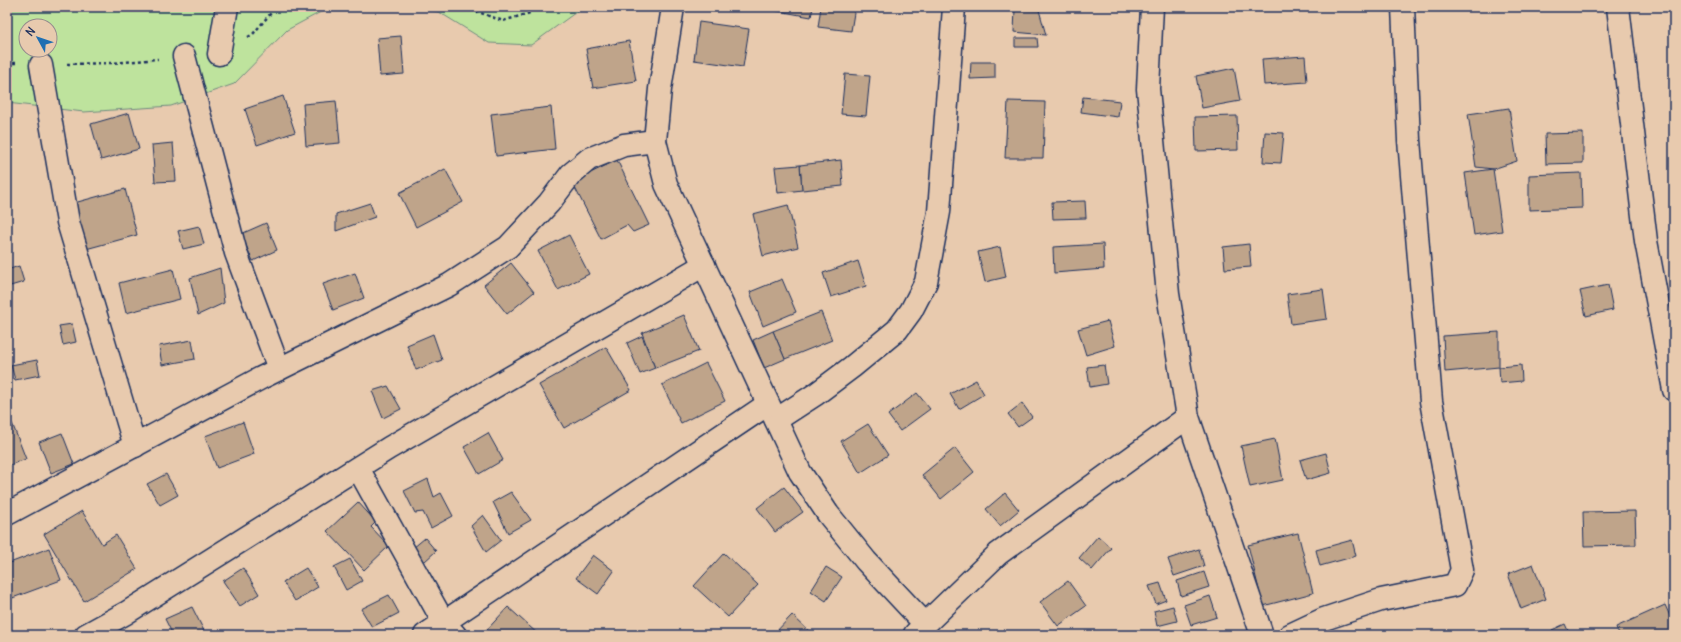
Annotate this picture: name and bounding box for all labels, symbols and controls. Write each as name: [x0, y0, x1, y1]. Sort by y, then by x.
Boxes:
north arrow: [18, 18, 58, 58]
text: N: [23, 24, 38, 39]

